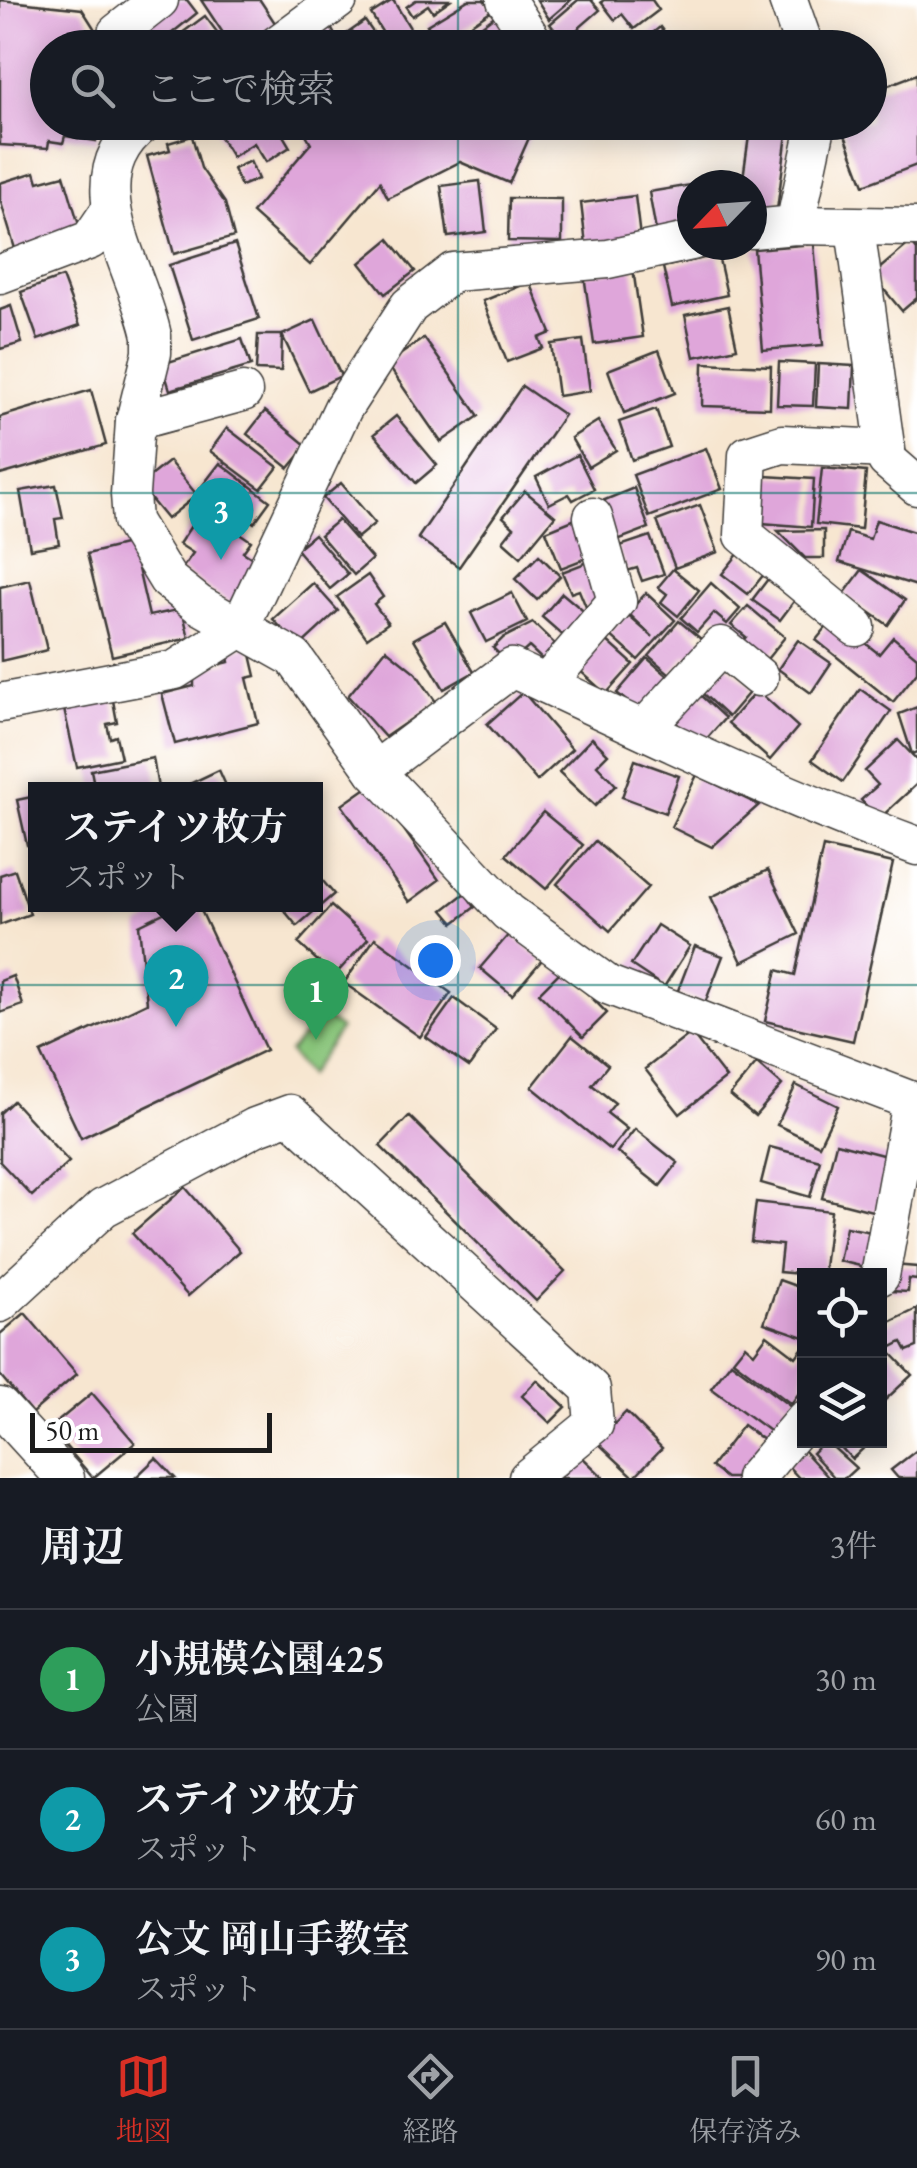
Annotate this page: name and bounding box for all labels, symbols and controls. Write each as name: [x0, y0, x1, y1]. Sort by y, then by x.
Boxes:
search box: [30, 30, 887, 140]
icon: search: [65, 58, 120, 113]
text: ここで検索: [145, 64, 335, 113]
north arrow: [677, 170, 767, 260]
pin: 3: [188, 478, 254, 560]
popup: [28, 782, 323, 912]
text: ステイツ枚方: [63, 802, 288, 851]
text: スポット: [63, 856, 191, 898]
your location: [410, 935, 461, 986]
pin: 2: [144, 944, 208, 1027]
pin: 1: [284, 958, 348, 1040]
map controls: [797, 1268, 887, 1448]
button: locate: [797, 1268, 887, 1358]
button: layers: [797, 1358, 887, 1448]
scale bar: [30, 1408, 272, 1452]
text: 50 m: [45, 1412, 99, 1448]
text: 周辺: [40, 1519, 124, 1574]
text: 3件: [830, 1525, 877, 1567]
text: 小規模公園425: [135, 1634, 385, 1683]
text: 1: [64, 1658, 81, 1700]
text: 30 m: [815, 1658, 877, 1700]
text: 公園: [135, 1688, 199, 1730]
text: ステイツ枚方: [135, 1774, 360, 1823]
text: 2: [64, 1798, 81, 1840]
text: 60 m: [815, 1798, 877, 1840]
text: スポット: [135, 1828, 263, 1870]
text: 公文 岡山手教室: [135, 1914, 410, 1963]
text: 3: [64, 1938, 81, 1980]
text: 90 m: [815, 1938, 877, 1980]
text: スポット: [135, 1968, 263, 2010]
tab: 地図: [115, 2049, 172, 2149]
tab: 経路: [402, 2049, 459, 2149]
tab: 保存済み: [689, 2049, 802, 2149]

